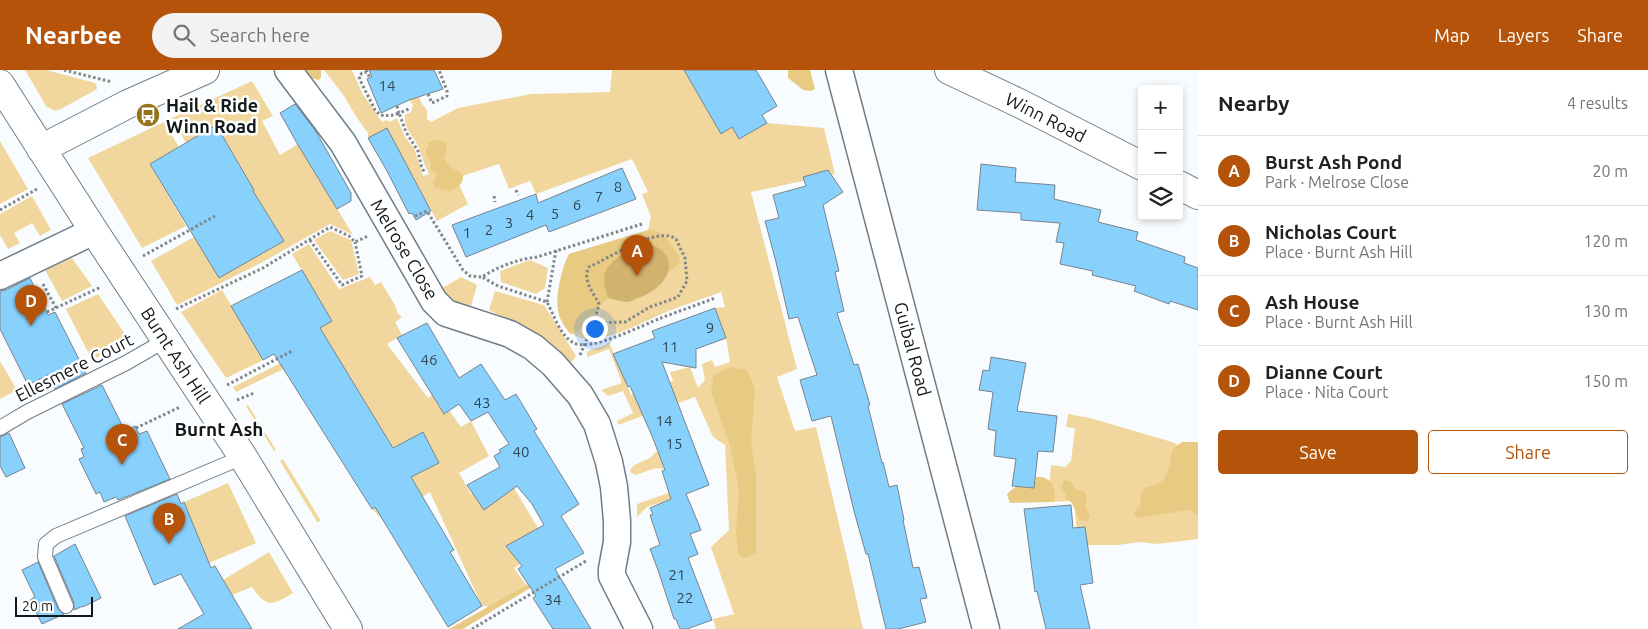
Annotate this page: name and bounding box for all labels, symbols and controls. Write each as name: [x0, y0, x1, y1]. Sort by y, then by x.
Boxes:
search box: [152, 13, 502, 58]
icon: search: [170, 21, 198, 49]
text: Nearbee: [25, 22, 122, 49]
text: Search here: [210, 24, 310, 46]
text: Map: [1434, 25, 1470, 45]
text: Layers: [1498, 25, 1549, 45]
text: Share: [1577, 25, 1623, 45]
house number: 14: [379, 77, 395, 94]
map controls: [1138, 85, 1183, 220]
button: +: [1138, 85, 1183, 130]
street label: Winn Road: [1002, 88, 1090, 146]
text: Nearby: [1218, 91, 1289, 115]
text: 4 results: [1567, 94, 1628, 112]
place label: Hail & Ride Winn Road: [166, 95, 258, 136]
bus stop icon: Hail & Ride Winn Road: [135, 102, 161, 128]
button: −: [1138, 130, 1183, 175]
text: Burst Ash Pond: [1265, 151, 1402, 173]
text: A: [1228, 162, 1240, 180]
text: 20 m: [1592, 162, 1628, 180]
text: Park · Melrose Close: [1265, 173, 1409, 191]
button: layers: [1138, 175, 1183, 220]
house number: 8: [614, 178, 622, 195]
house number: 7: [595, 188, 603, 205]
street label: Melrose Close: [367, 195, 443, 303]
house number: 6: [573, 196, 581, 213]
house number: 5: [551, 205, 559, 222]
house number: 4: [526, 206, 534, 223]
house number: 3: [505, 214, 513, 231]
house number: 2: [485, 221, 493, 238]
text: Nicholas Court: [1265, 221, 1397, 243]
house number: 1: [463, 224, 471, 241]
text: B: [1229, 232, 1239, 250]
text: 120 m: [1583, 232, 1628, 250]
pin: A: [621, 235, 653, 276]
text: Place · Burnt Ash Hill: [1265, 243, 1413, 261]
pin: D: [15, 285, 47, 326]
text: Ash House: [1265, 291, 1359, 313]
street label: Guibal Road: [891, 300, 935, 398]
text: C: [1229, 302, 1239, 320]
text: 130 m: [1583, 302, 1628, 320]
street label: Burnt Ash Hill: [138, 303, 215, 407]
text: Place · Burnt Ash Hill: [1265, 313, 1413, 331]
your location: [582, 316, 608, 342]
house number: 9: [706, 319, 714, 336]
street label: Ellesmere Court: [12, 329, 136, 405]
house number: 11: [662, 338, 678, 355]
house number: 46: [421, 351, 437, 368]
text: Dianne Court: [1265, 361, 1383, 383]
text: D: [1228, 372, 1240, 390]
text: 150 m: [1583, 372, 1628, 390]
text: Place · Nita Court: [1265, 383, 1389, 401]
house number: 43: [474, 394, 490, 411]
house number: 14: [656, 412, 672, 429]
district label: Burnt Ash: [175, 418, 263, 440]
pin: C: [106, 424, 138, 465]
button: Save: [1218, 430, 1418, 474]
button: Share: [1428, 430, 1628, 474]
house number: 15: [666, 435, 682, 452]
house number: 40: [513, 443, 529, 460]
pin: B: [153, 503, 185, 544]
house number: 21: [669, 566, 685, 583]
house number: 22: [677, 589, 693, 606]
house number: 34: [545, 591, 561, 608]
scale bar: [15, 594, 92, 617]
text: 20 m: [22, 598, 53, 614]

